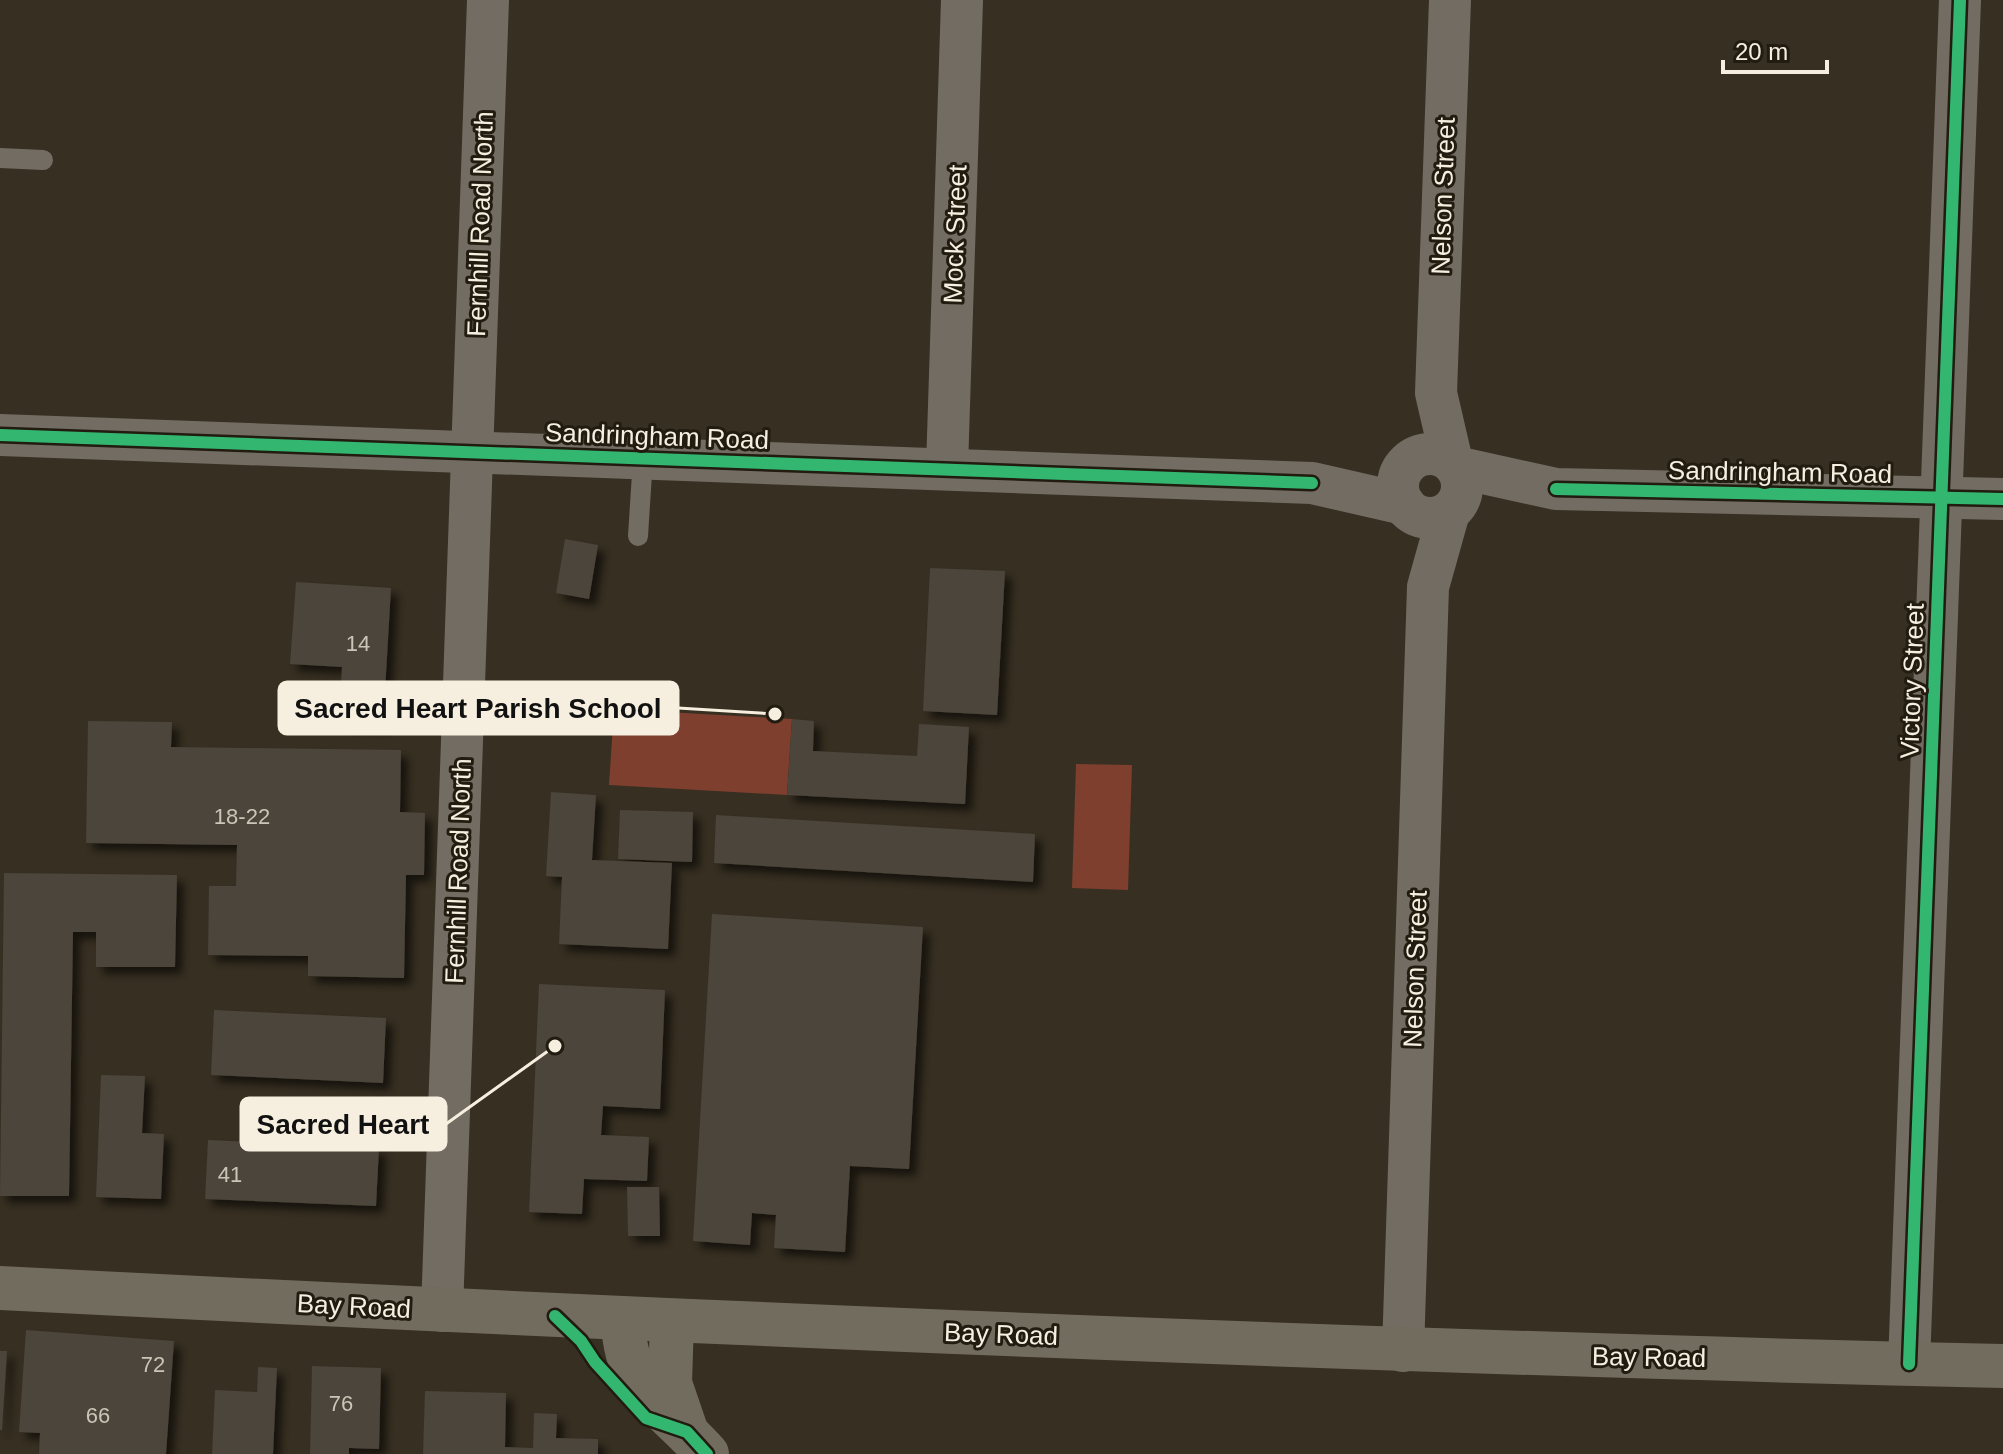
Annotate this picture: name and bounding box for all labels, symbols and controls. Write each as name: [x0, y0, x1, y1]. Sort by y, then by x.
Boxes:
scale bar: [1723, 24, 1827, 74]
text: 20 m: [1735, 38, 1788, 65]
street label: Fernhill Road North: [461, 111, 499, 337]
street label: Nelson Street: [1425, 116, 1461, 275]
street label: Mock Street: [938, 163, 972, 304]
street label: Sandringham Road: [545, 417, 769, 455]
street label: Sandringham Road: [1668, 455, 1892, 489]
street label: Victory Street: [1894, 602, 1930, 759]
house number: 14: [346, 631, 370, 656]
callout: Sacred Heart Parish School: [279, 682, 678, 734]
text: Sacred Heart Parish School: [294, 693, 662, 724]
street label: Fernhill Road North: [439, 758, 477, 984]
house number: 18-22: [214, 804, 270, 829]
street label: Nelson Street: [1397, 889, 1433, 1048]
callout: Sacred Heart: [241, 1098, 446, 1150]
text: Sacred Heart: [257, 1109, 429, 1140]
house number: 41: [218, 1162, 242, 1187]
street label: Bay Road: [296, 1288, 412, 1324]
street label: Bay Road: [943, 1317, 1059, 1351]
street label: Bay Road: [1592, 1341, 1706, 1373]
house number: 72: [141, 1352, 165, 1377]
house number: 76: [329, 1391, 353, 1416]
house number: 66: [86, 1403, 110, 1428]

